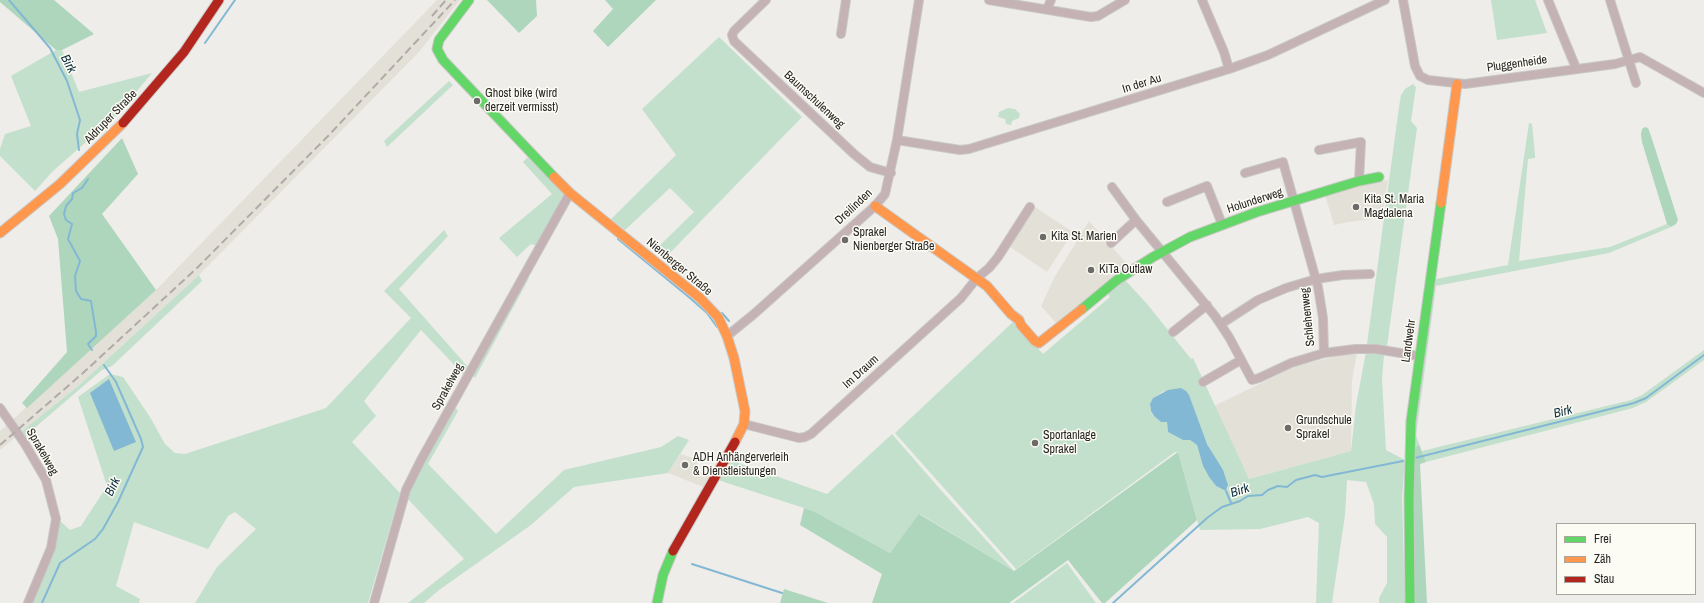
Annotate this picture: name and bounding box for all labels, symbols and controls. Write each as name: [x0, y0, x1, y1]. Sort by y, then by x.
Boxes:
water label: Birk: [57, 52, 79, 76]
street label: Pluggenheide: [1486, 53, 1548, 75]
street label: Baumschulenweg: [781, 68, 847, 132]
street label: In der Au: [1121, 71, 1163, 97]
street label: Aldruper Straße: [82, 87, 140, 147]
place label: Ghost bike (wird derzeit vermisst): [485, 87, 558, 115]
marker: Ghost bike (wird derzeit vermisst): [472, 96, 482, 106]
street label: Holunderweg: [1225, 185, 1285, 217]
street label: Dreilinden: [832, 186, 876, 228]
place label: Kita St. Maria Magdalena: [1364, 193, 1424, 221]
marker: Kita St. Maria Magdalena: [1351, 202, 1361, 212]
place label: Sprakel Nienberger Straße: [853, 226, 934, 254]
place label: Kita St. Marien: [1051, 230, 1117, 244]
marker: Kita St. Marien: [1038, 232, 1048, 242]
street label: Nienberger Straße: [643, 235, 715, 299]
marker: Sprakel Nienberger Straße: [840, 235, 850, 245]
place label: KiTa Outlaw: [1099, 263, 1152, 277]
marker: KiTa Outlaw: [1086, 265, 1096, 275]
street label: Schlehenweg: [1298, 287, 1318, 347]
street label: Landwehr: [1399, 319, 1419, 363]
street label: Im Draum: [840, 352, 882, 392]
street label: Sprakelweg: [429, 361, 467, 413]
water label: Birk: [1552, 402, 1574, 422]
place label: Grundschule Sprakel: [1296, 414, 1352, 442]
marker: Grundschule Sprakel: [1283, 423, 1293, 433]
street label: Sprakelweg: [23, 426, 61, 478]
place label: Sportanlage Sprakel: [1043, 429, 1096, 457]
marker: Sportanlage Sprakel: [1030, 438, 1040, 448]
place label: ADH Anhängerverleih & Dienstleistungen: [693, 451, 789, 479]
marker: ADH Anhängerverleih & Dienstleistungen: [680, 460, 690, 470]
water label: Birk: [102, 475, 124, 499]
water label: Birk: [1229, 481, 1251, 501]
legend: [1556, 523, 1696, 595]
text: Frei: [1594, 531, 1612, 547]
text: Zäh: [1594, 551, 1611, 567]
text: Stau: [1594, 571, 1614, 587]

